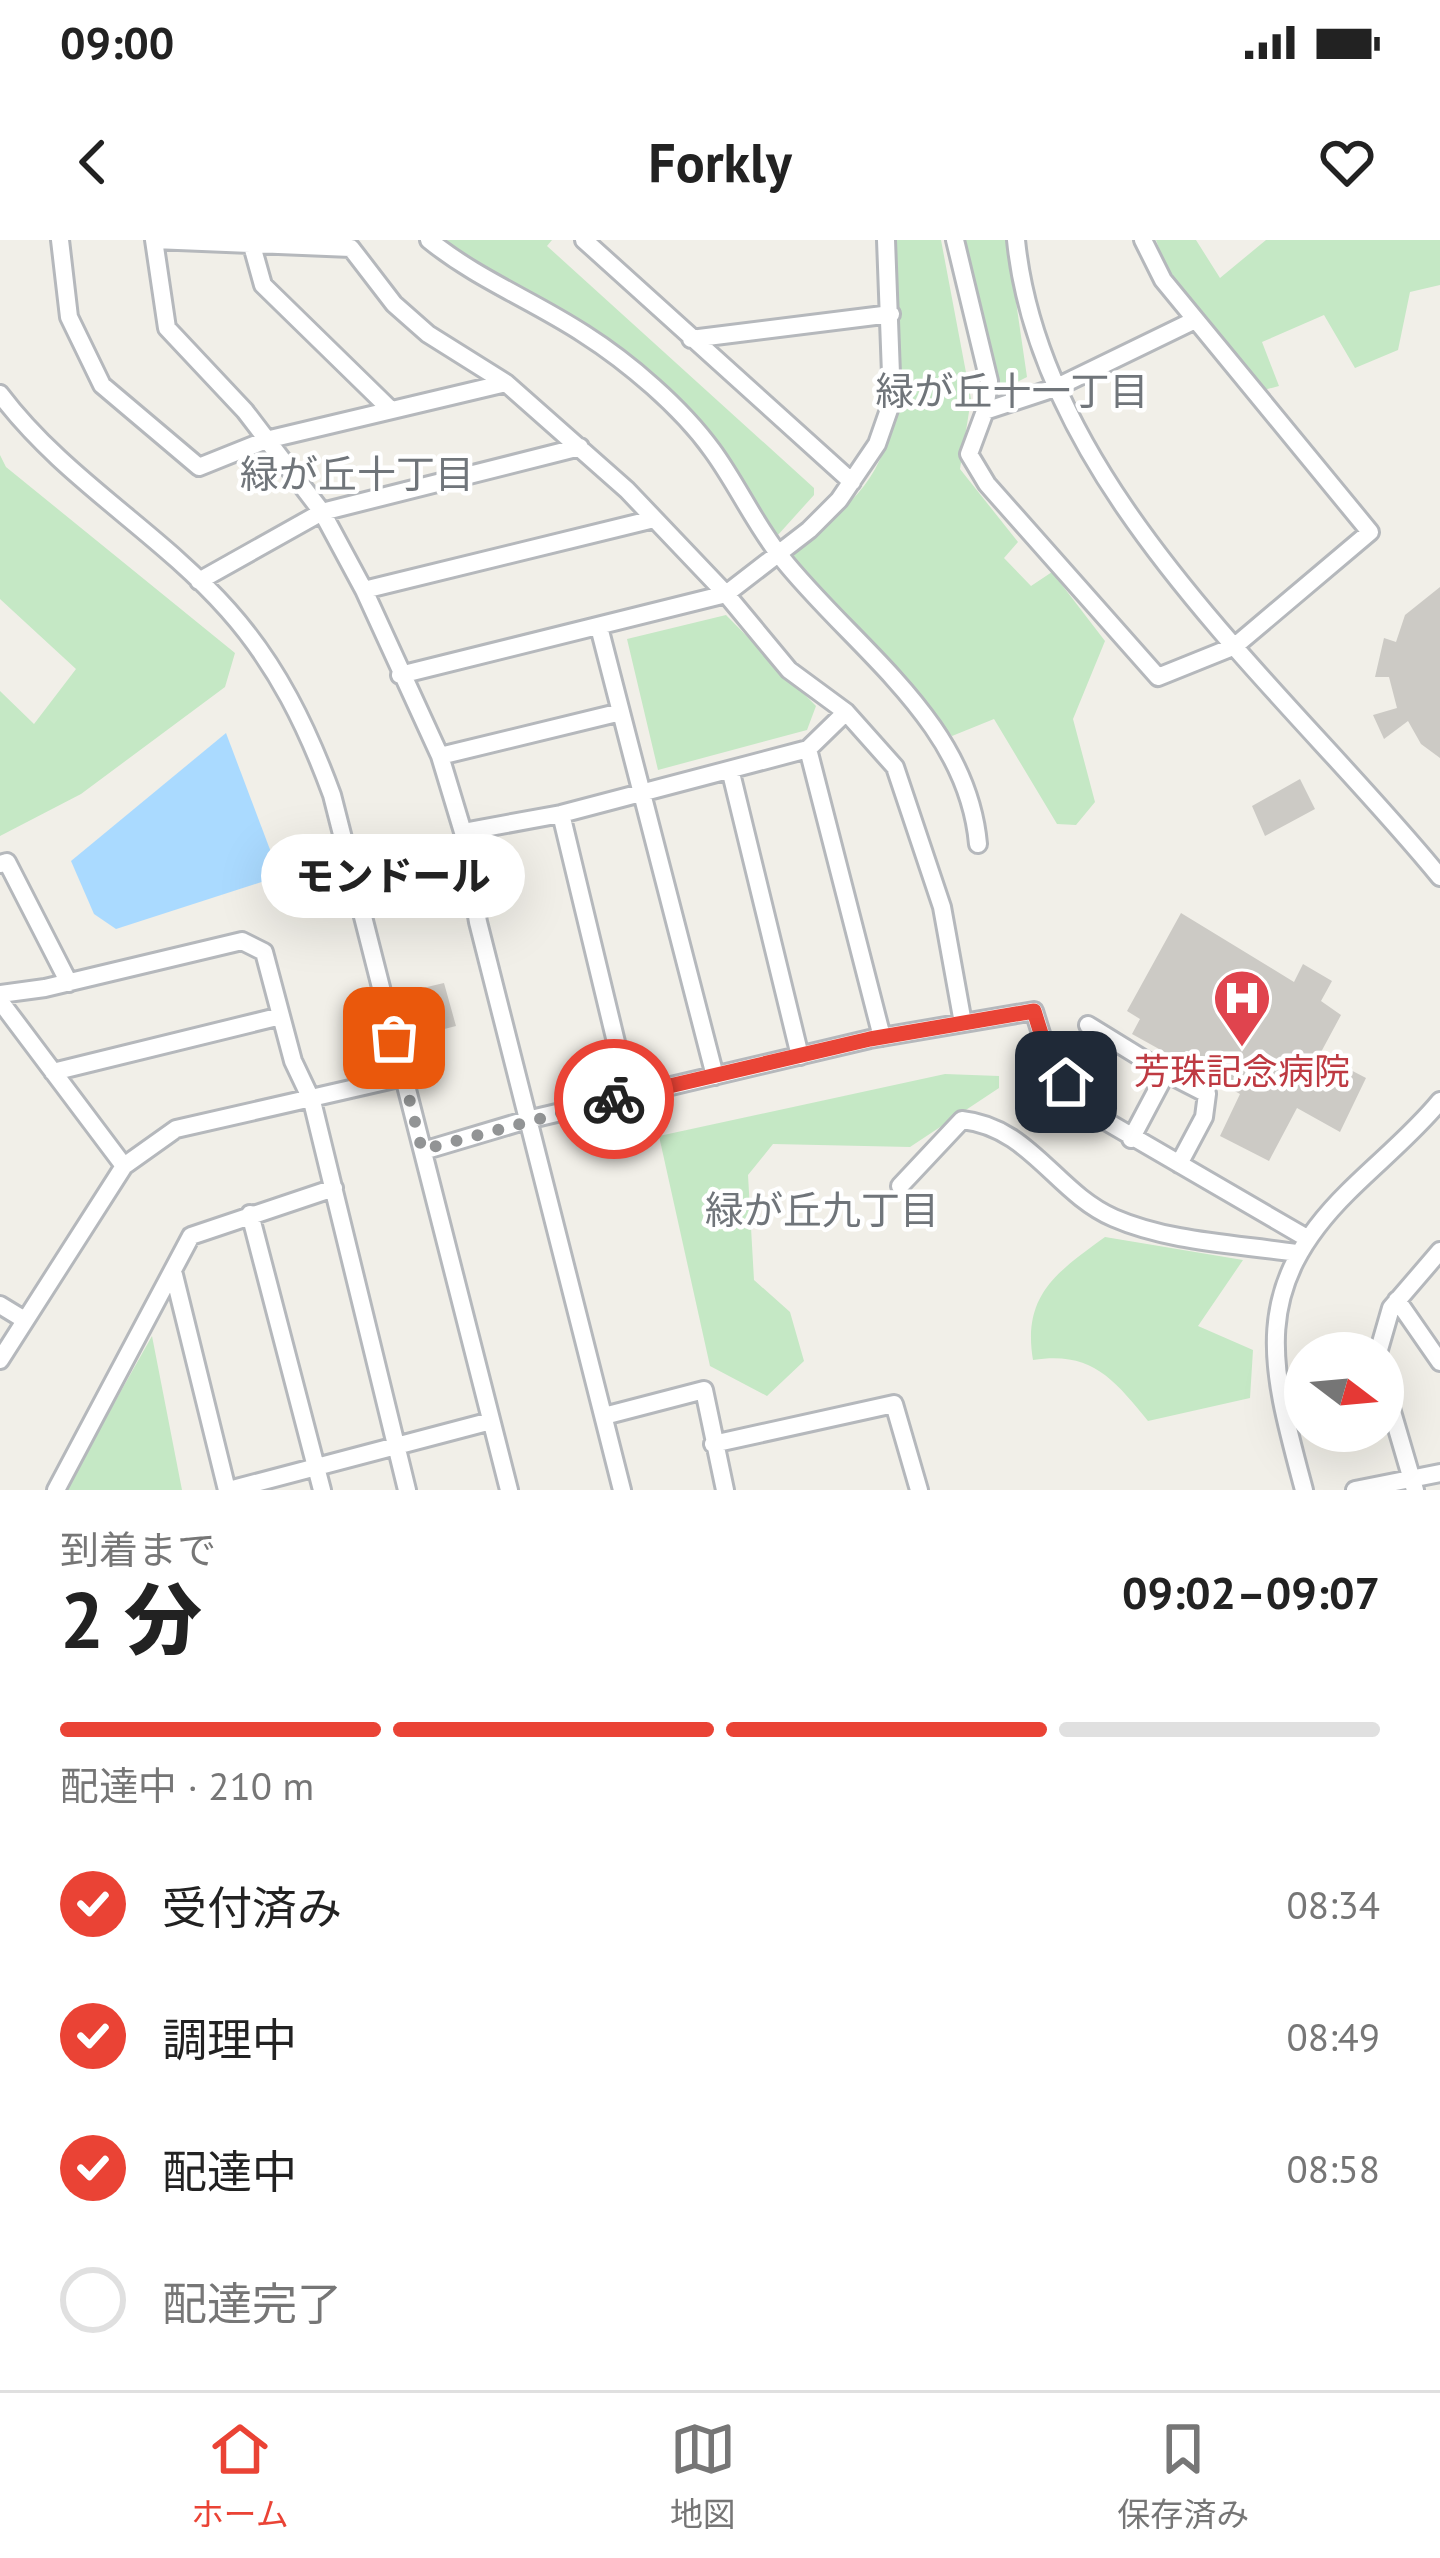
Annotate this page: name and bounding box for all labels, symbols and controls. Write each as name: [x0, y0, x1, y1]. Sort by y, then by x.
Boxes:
text: 09:00: [60, 13, 174, 71]
text: Forkly: [648, 127, 792, 197]
icon: back: [60, 129, 126, 195]
icon: heart: [1314, 129, 1380, 195]
district label: 緑が丘十一丁目: [875, 365, 1149, 416]
district label: 緑が丘十丁目: [240, 448, 474, 499]
callout: モンドール: [262, 834, 526, 918]
text: モンドール: [295, 850, 491, 901]
hospital icon: 芳珠記念病院: [1211, 967, 1273, 1049]
pin: [343, 987, 445, 1089]
icon: bag: [361, 1005, 427, 1071]
pin: [1015, 1031, 1117, 1133]
courier: [554, 1039, 674, 1159]
place label: 芳珠記念病院: [1134, 1047, 1350, 1094]
icon: home: [1033, 1049, 1099, 1115]
icon: bike: [581, 1066, 647, 1132]
district label: 緑が丘九丁目: [705, 1184, 939, 1235]
north arrow: [1284, 1332, 1404, 1452]
map controls: [1284, 1332, 1404, 1452]
text: 到着まで: [60, 1524, 216, 1575]
text: 09:02–09:07: [1122, 1563, 1380, 1621]
text: 2 分: [60, 1569, 202, 1670]
text: 配達中 · 210 m: [60, 1760, 314, 1811]
icon: check: [60, 1871, 126, 1937]
text: 受付済み: [162, 1878, 342, 1936]
text: 08:34: [1286, 1879, 1380, 1930]
icon: check: [60, 2003, 126, 2069]
text: 調理中: [162, 2010, 297, 2068]
text: 08:49: [1286, 2011, 1380, 2062]
icon: check: [60, 2135, 126, 2201]
text: 配達中: [162, 2142, 297, 2200]
text: 08:58: [1286, 2143, 1380, 2194]
text: 配達完了: [162, 2274, 342, 2332]
tab: ホーム: [191, 2416, 289, 2536]
tab: 地図: [670, 2416, 736, 2536]
tab: 保存済み: [1117, 2416, 1249, 2536]

